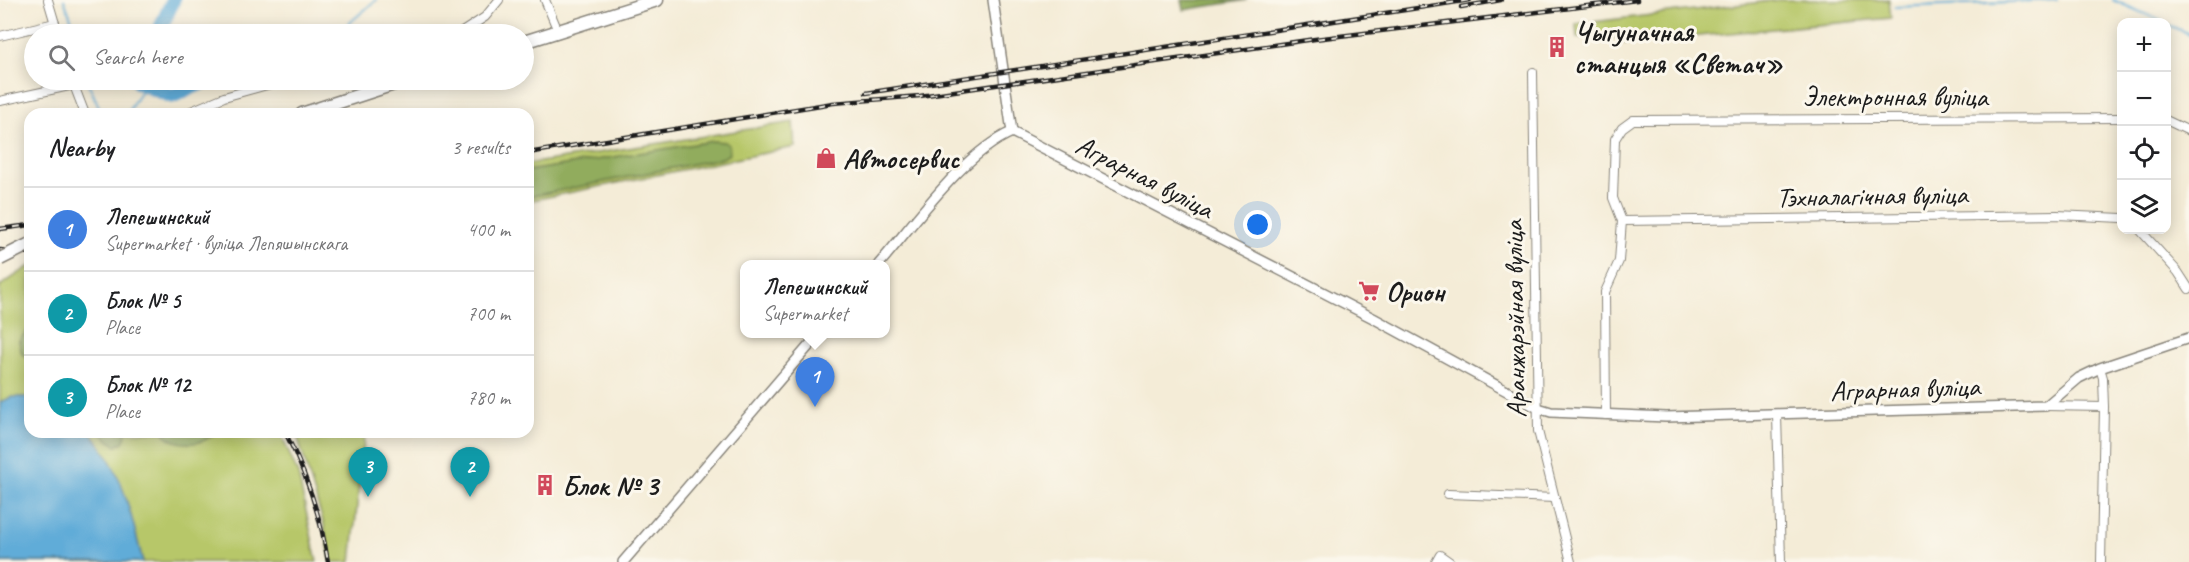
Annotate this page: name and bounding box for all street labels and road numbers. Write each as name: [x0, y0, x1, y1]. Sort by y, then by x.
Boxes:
street label: Электронная вуліца: [1802, 79, 1990, 114]
street label: Аграрная вуліца: [1070, 127, 1221, 227]
street label: Тэхналагічная вуліца: [1776, 176, 1970, 215]
street label: Аранжарэйная вуліца: [1495, 218, 1534, 418]
street label: Аграрная вуліца: [1830, 368, 1982, 409]

